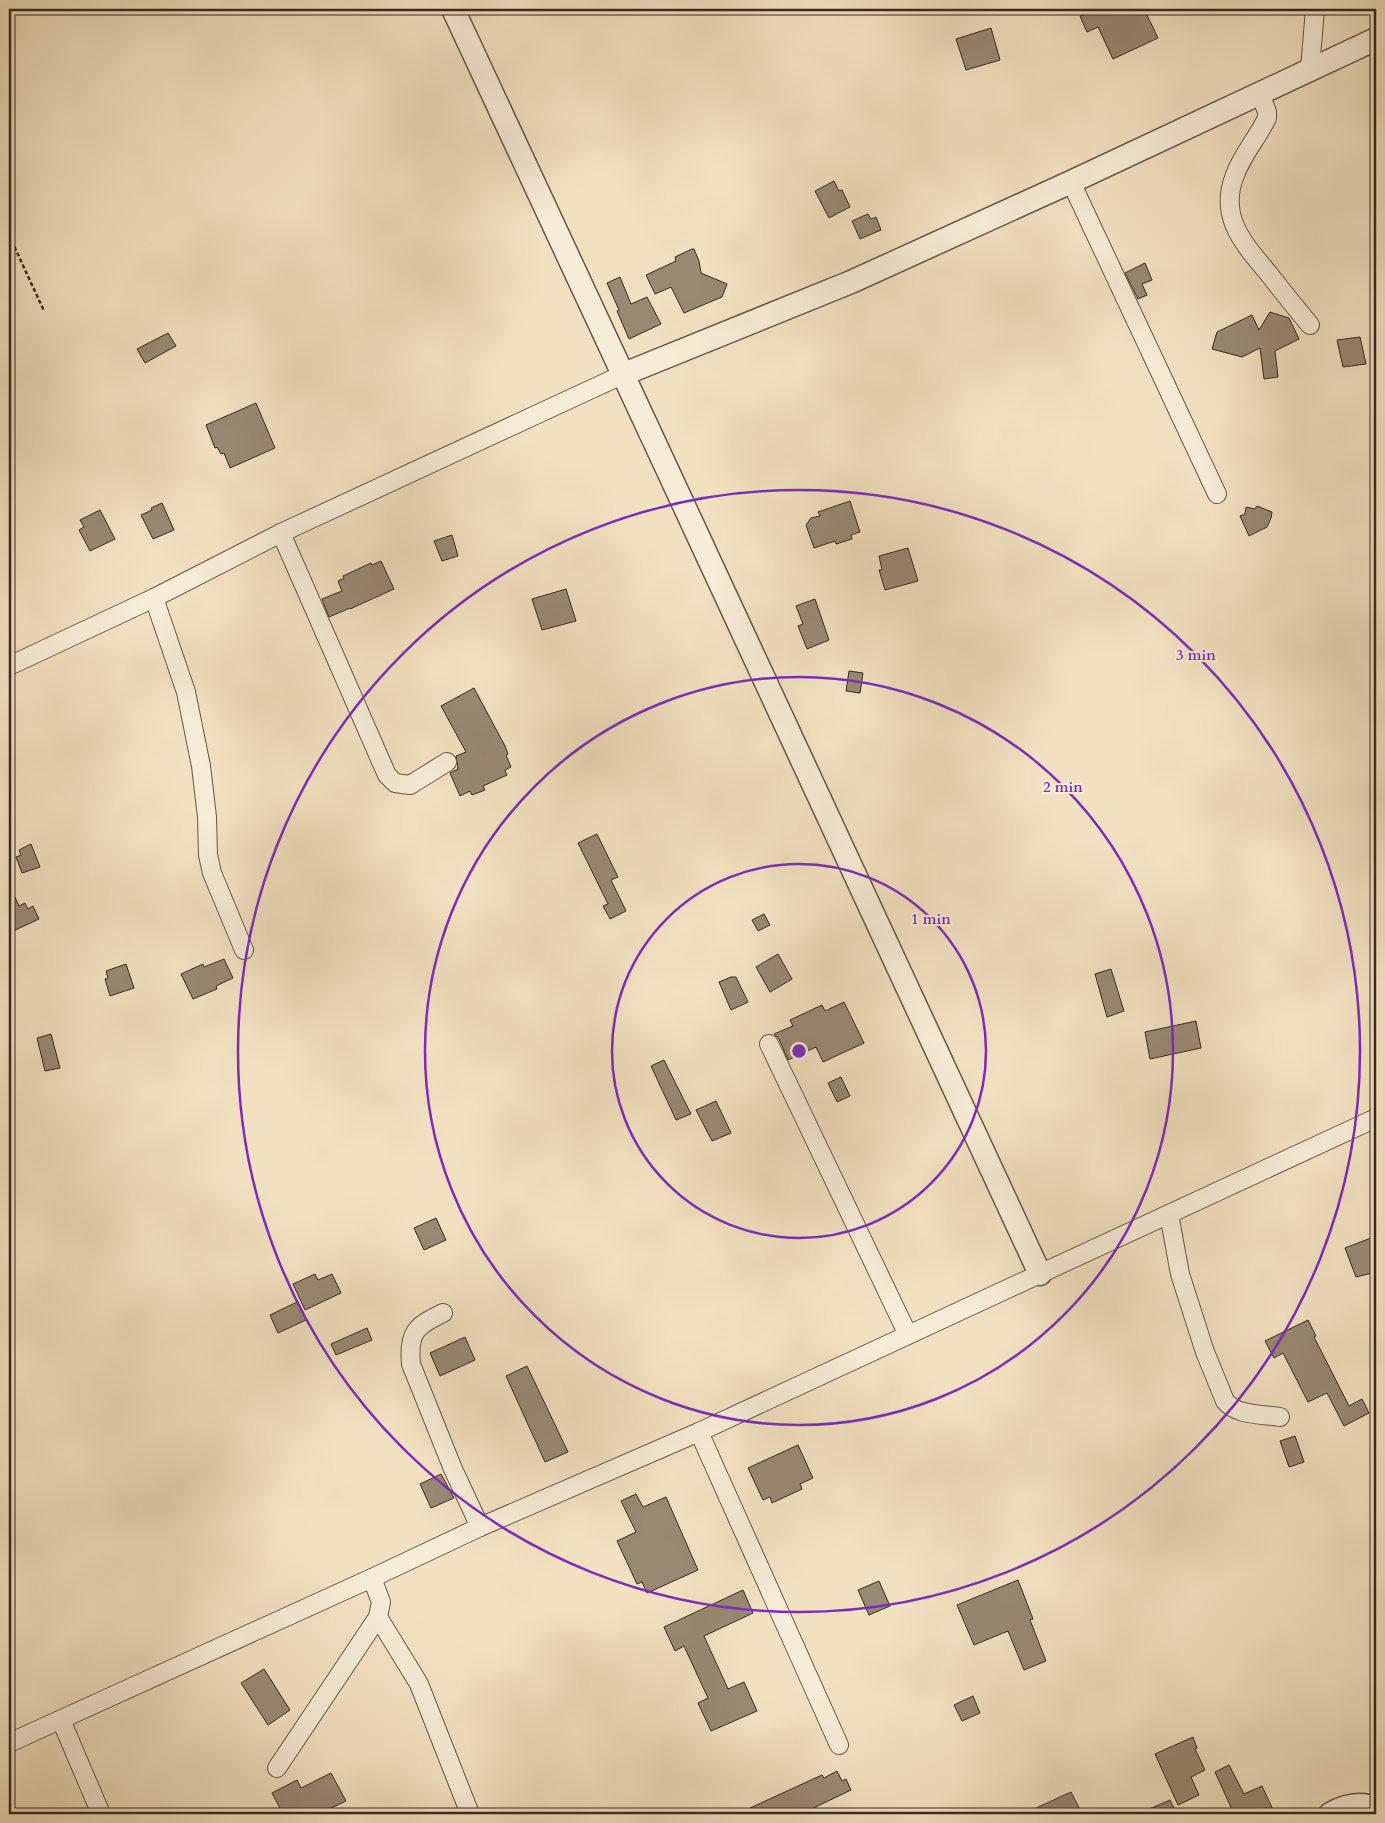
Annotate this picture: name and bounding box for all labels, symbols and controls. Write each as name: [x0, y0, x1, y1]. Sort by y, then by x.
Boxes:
text: 3 min: [1176, 645, 1216, 665]
text: 2 min: [1043, 777, 1083, 797]
text: 1 min: [911, 909, 951, 929]
centre of rings: [790, 1042, 808, 1060]

